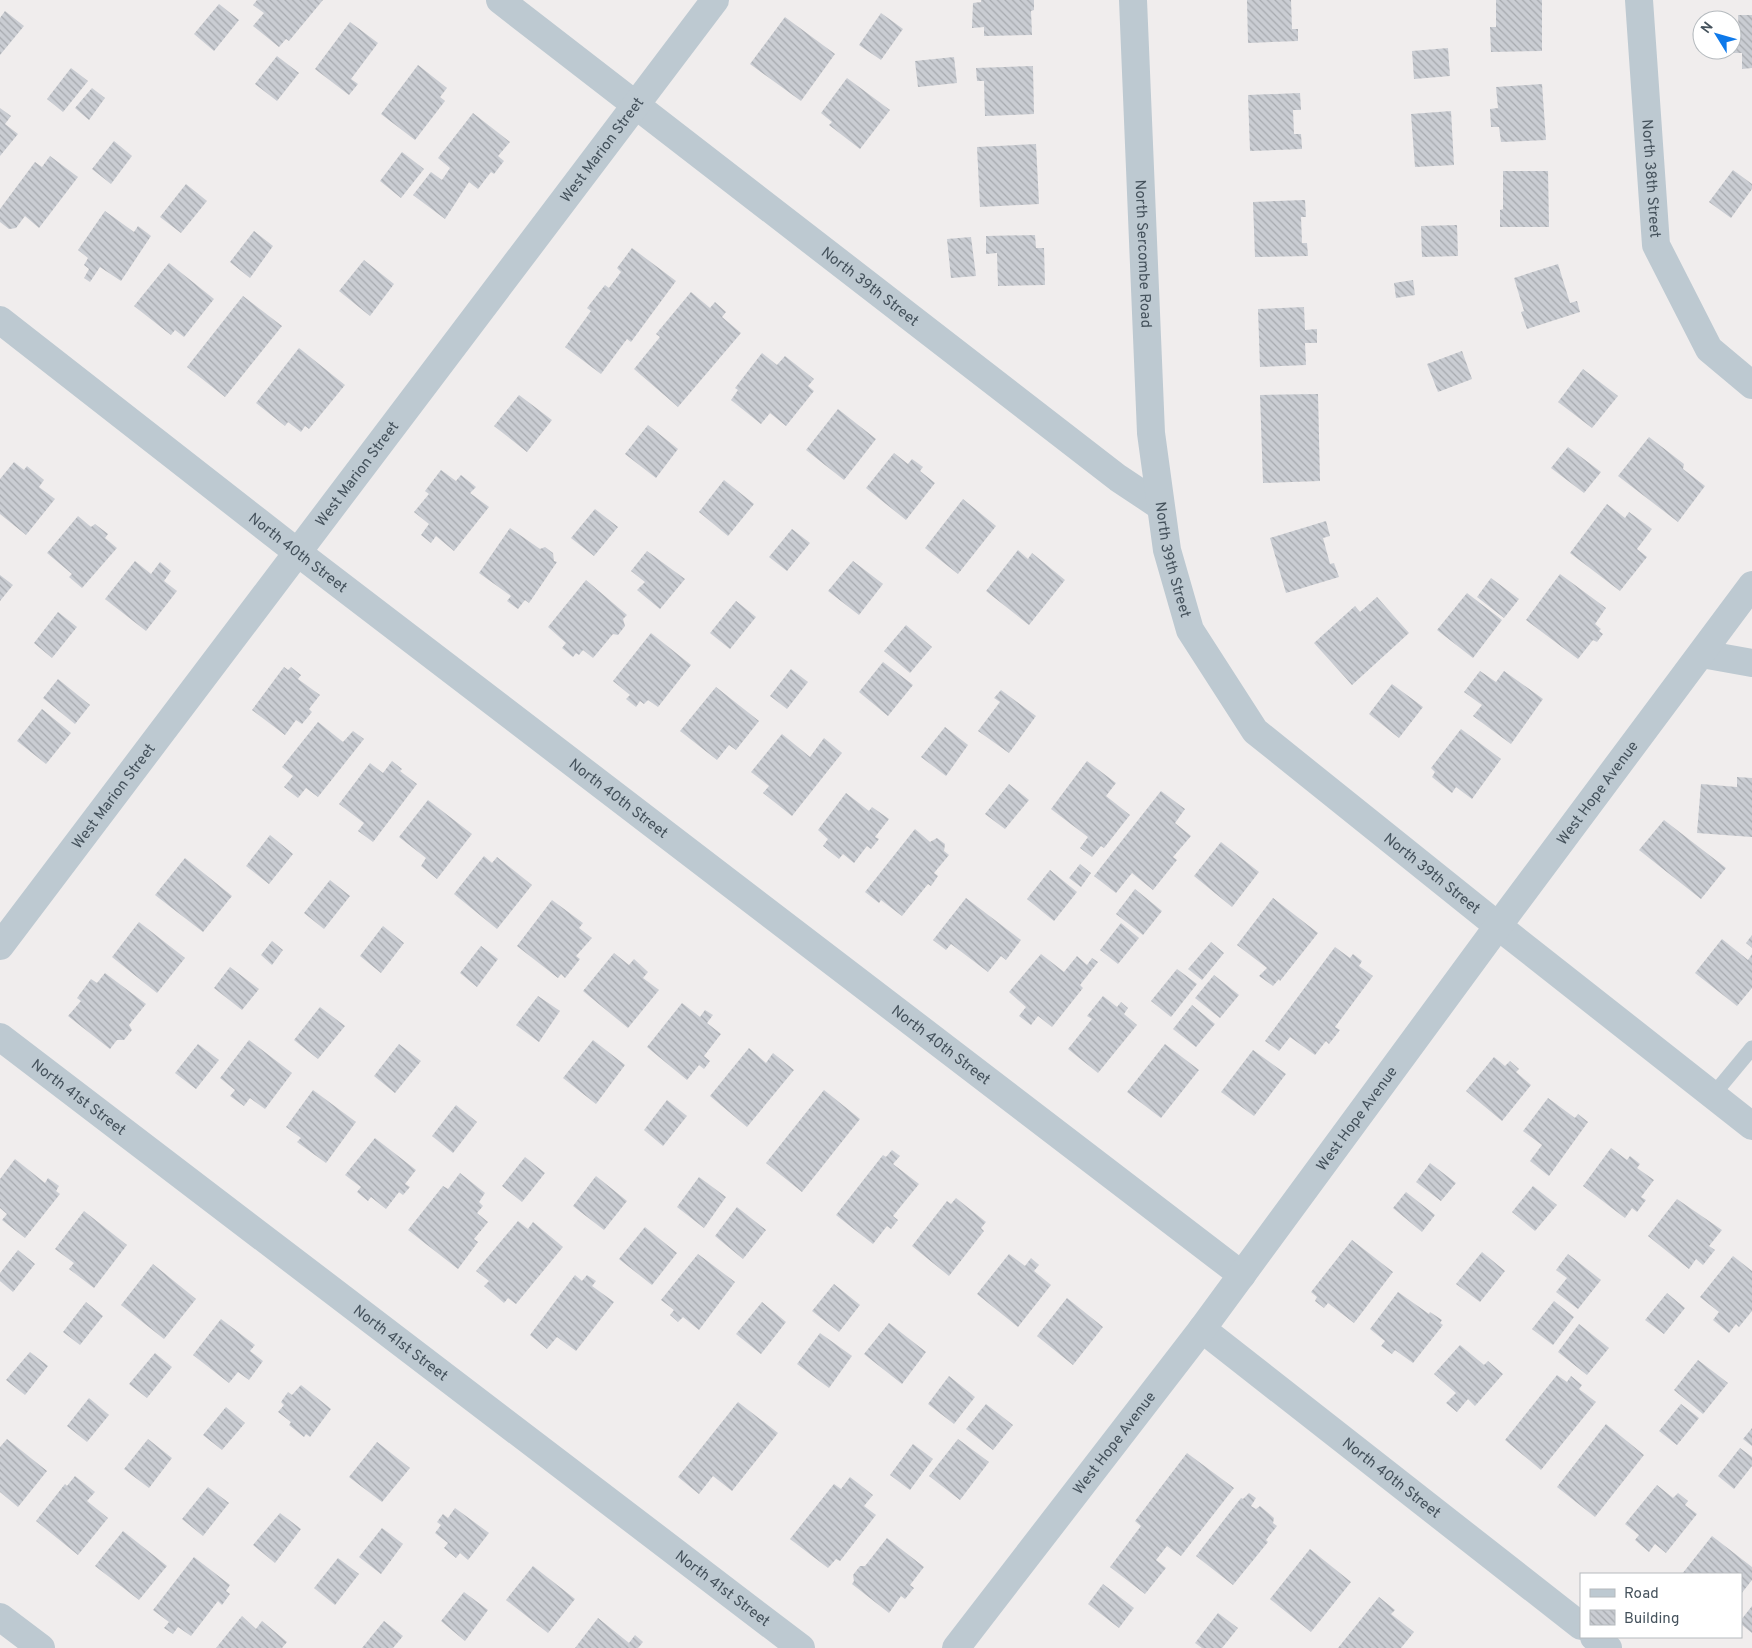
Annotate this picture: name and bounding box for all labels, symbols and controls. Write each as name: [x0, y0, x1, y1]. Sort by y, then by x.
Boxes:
north arrow: [1692, 10, 1742, 60]
text: N: [1698, 19, 1718, 37]
street label: West Marion Street: [557, 94, 649, 207]
street label: North 38th Street: [1636, 119, 1663, 239]
street label: North Sercombe Road: [1129, 179, 1155, 328]
street label: North 39th Street: [816, 244, 922, 331]
street label: West Marion Street: [312, 418, 404, 531]
street label: North 39th Street: [1149, 501, 1194, 620]
street label: North 40th Street: [244, 509, 350, 598]
street label: West Hope Avenue: [1553, 738, 1643, 849]
street label: West Marion Street: [69, 740, 160, 853]
street label: North 40th Street: [564, 755, 671, 843]
street label: North 39th Street: [1379, 830, 1484, 919]
street label: North 40th Street: [887, 1002, 994, 1090]
street label: North 41st Street: [27, 1056, 129, 1140]
street label: West Hope Avenue: [1313, 1063, 1402, 1175]
street label: North 41st Street: [349, 1302, 451, 1386]
street label: West Hope Avenue: [1070, 1388, 1161, 1499]
street label: North 40th Street: [1338, 1434, 1444, 1523]
street label: North 41st Street: [671, 1547, 773, 1632]
legend: [1580, 1573, 1742, 1638]
text: Road: [1624, 1585, 1659, 1604]
text: Building: [1624, 1610, 1679, 1629]

